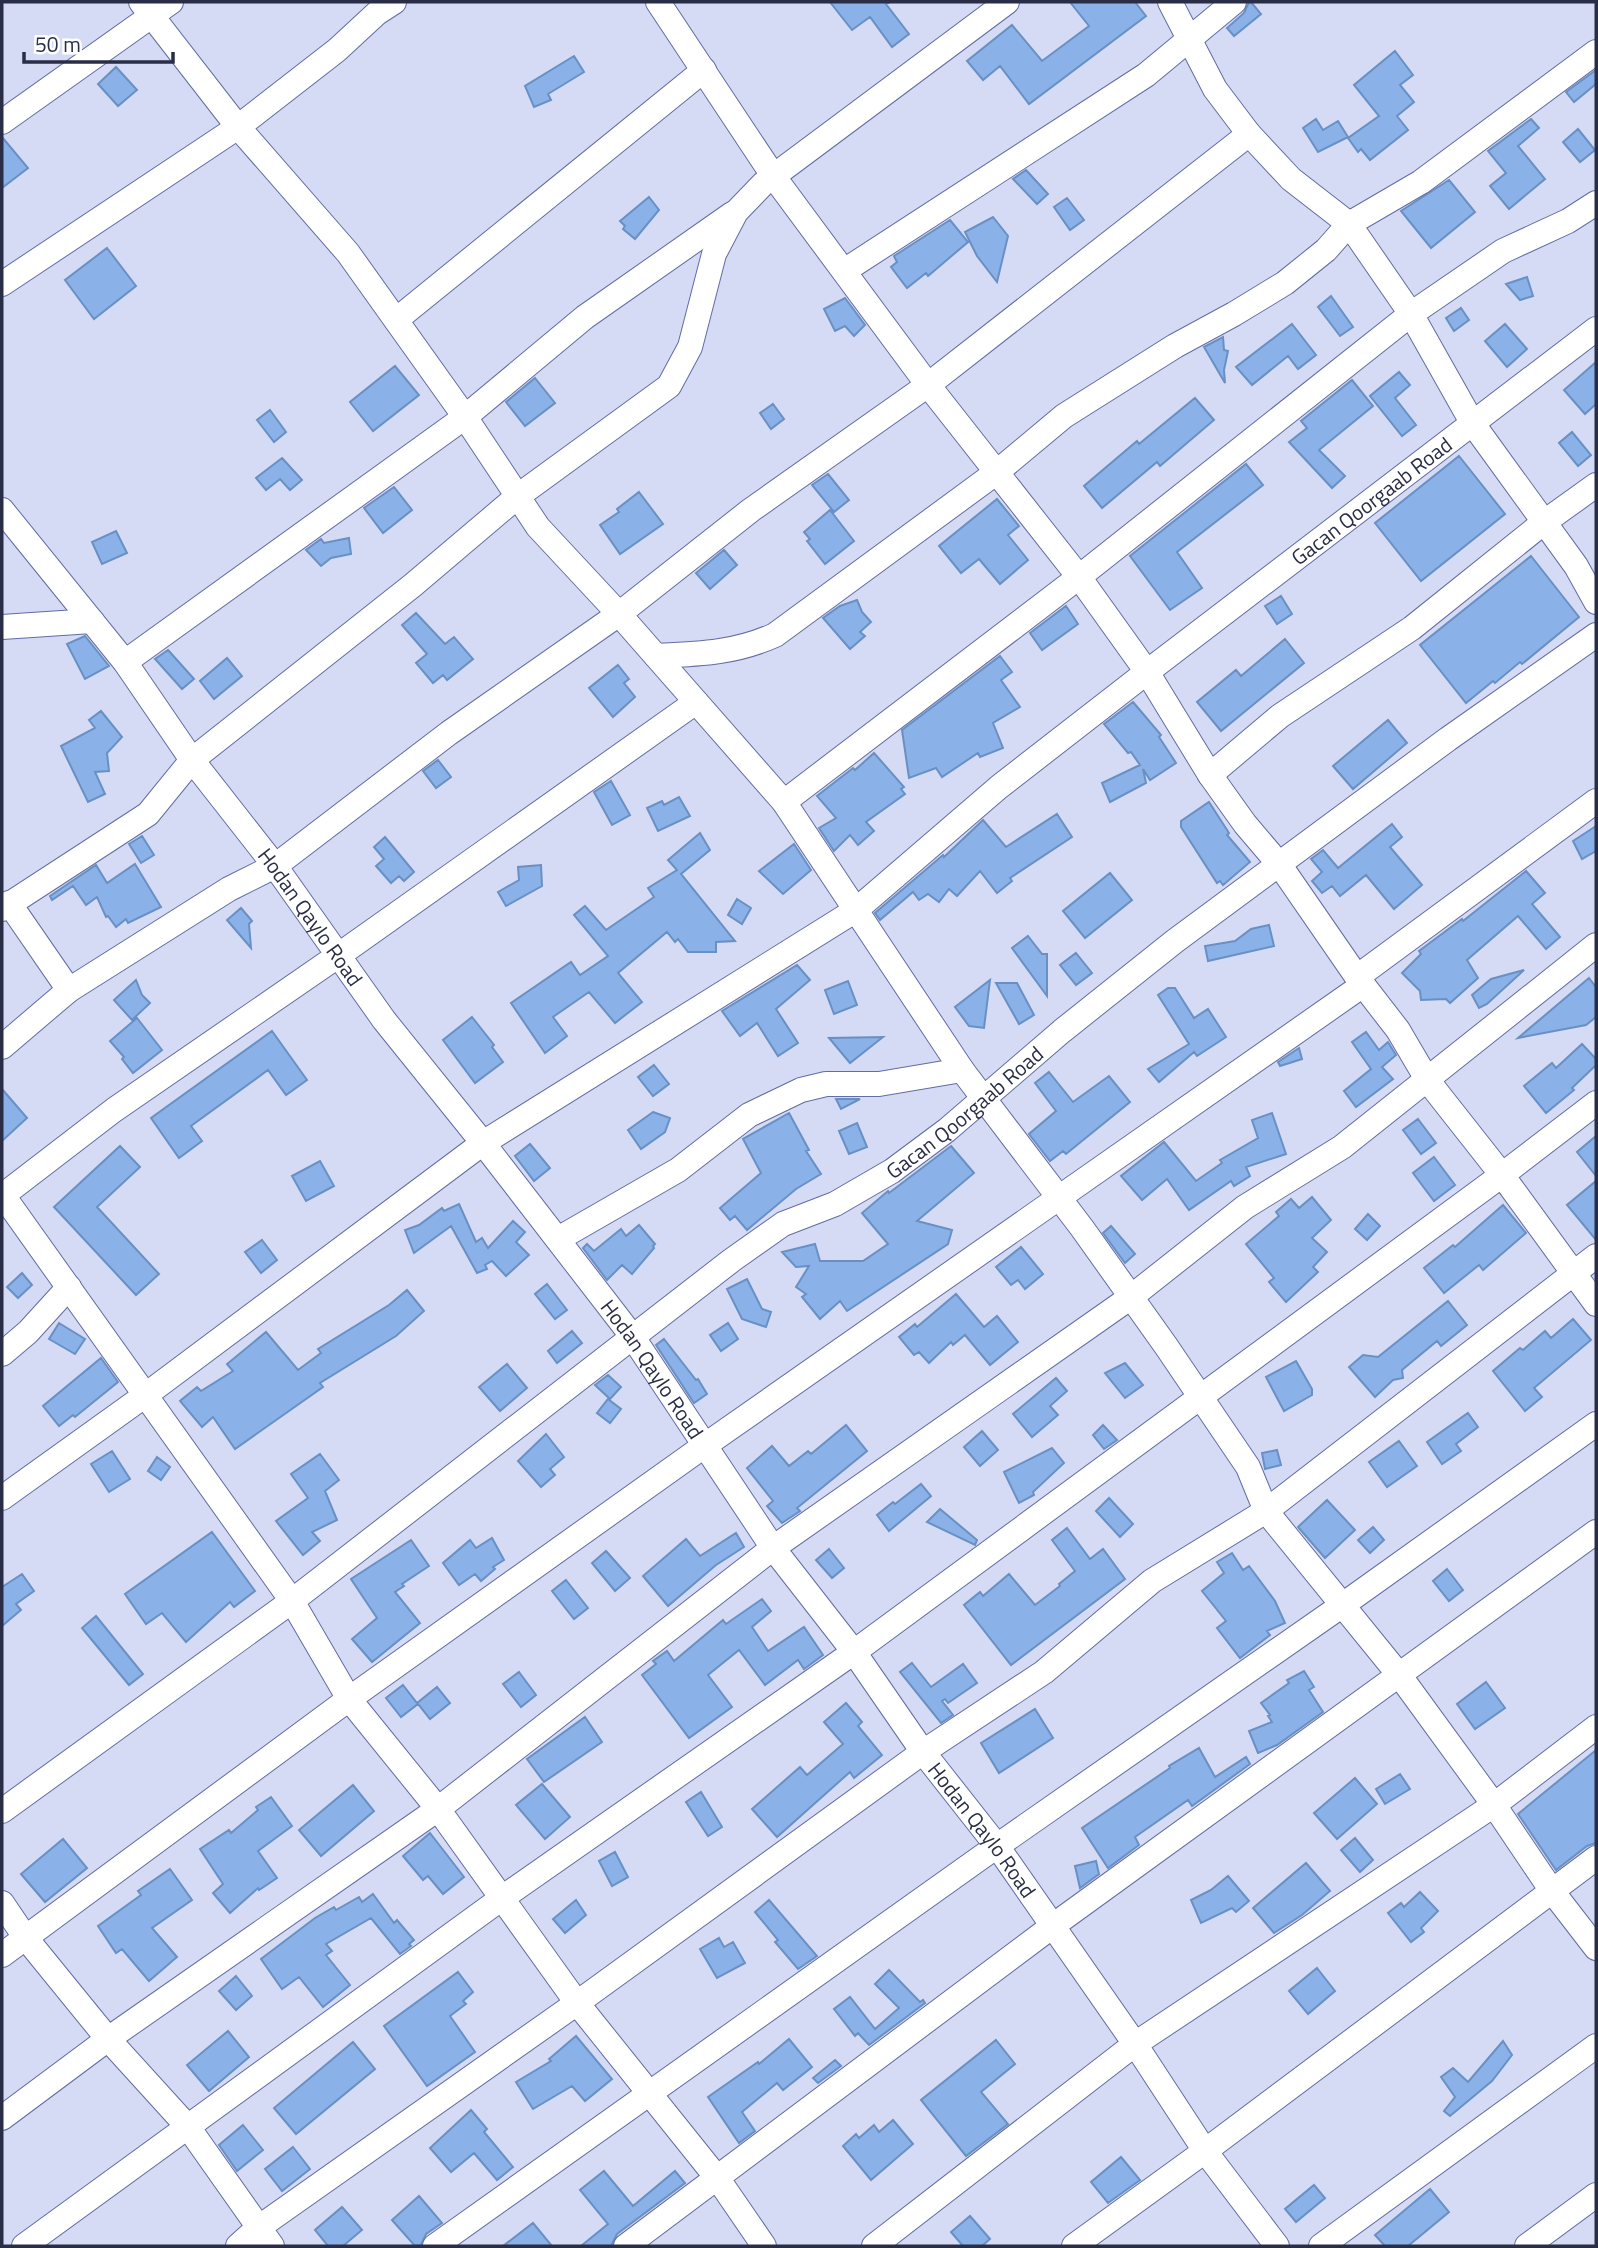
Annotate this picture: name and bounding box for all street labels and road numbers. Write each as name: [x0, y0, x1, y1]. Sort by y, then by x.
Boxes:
street label: Gacan Qoorgaab Road: [1284, 429, 1459, 573]
street label: Hodan Qaylo Road: [250, 841, 371, 993]
street label: Gacan Qoorgaab Road: [879, 1038, 1050, 1186]
street label: Hodan Qaylo Road: [593, 1292, 712, 1445]
street label: Hodan Qaylo Road: [920, 1755, 1044, 1904]

